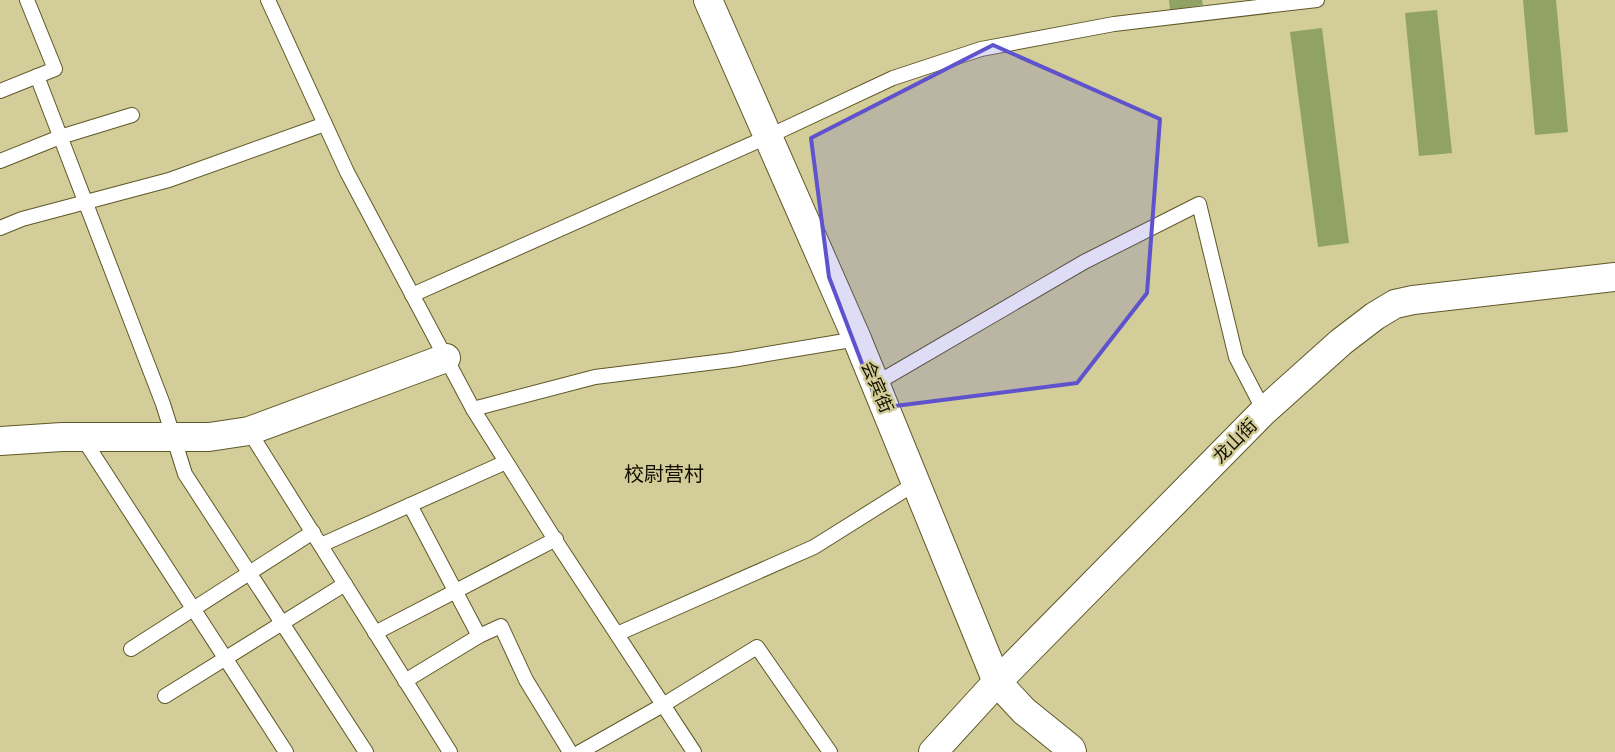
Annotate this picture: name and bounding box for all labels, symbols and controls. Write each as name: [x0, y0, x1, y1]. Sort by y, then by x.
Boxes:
street label: 会宾街: [855, 357, 899, 417]
street label: 龙山街: [1207, 413, 1263, 469]
district label: 校尉营村: [624, 461, 704, 487]

